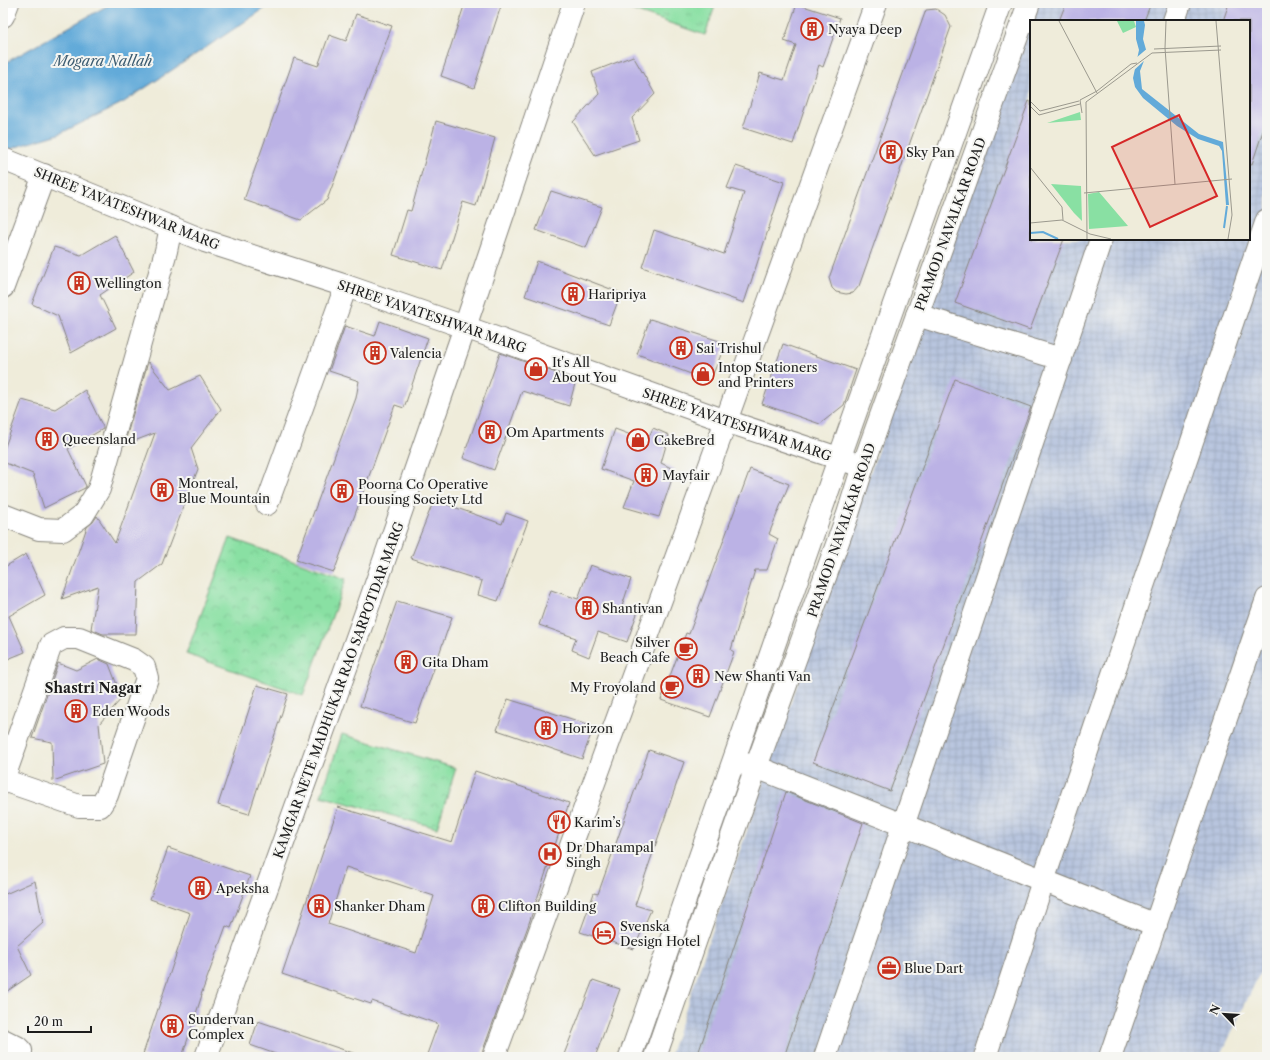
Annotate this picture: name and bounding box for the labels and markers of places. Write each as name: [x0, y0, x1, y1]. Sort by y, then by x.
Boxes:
building icon: Nyaya Deep: [799, 16, 825, 42]
place label: Nyaya Deep: [828, 21, 902, 37]
building icon: Sky Pan: [878, 139, 904, 165]
place label: Sky Pan: [906, 144, 955, 160]
building icon: Wellington: [66, 270, 92, 296]
place label: Wellington: [93, 275, 162, 291]
building icon: Haripriya: [560, 281, 586, 307]
place label: Haripriya: [588, 286, 647, 302]
building icon: Sai Trishul: [668, 335, 694, 361]
building icon: Valencia: [362, 340, 388, 366]
place label: Sai Trishul: [696, 340, 762, 356]
place label: Valencia: [389, 345, 442, 361]
place label: It's All About You: [551, 354, 617, 385]
shop icon: It's All About You: [523, 356, 549, 382]
place label: Intop Stationers and Printers: [718, 359, 818, 390]
shop icon: Intop Stationers and Printers: [690, 361, 716, 387]
building icon: Om Apartments: [477, 419, 503, 445]
place label: Om Apartments: [506, 424, 605, 440]
building icon: Queensland: [34, 426, 60, 452]
shop icon: CakeBred: [625, 427, 651, 453]
place label: Queensland: [62, 431, 136, 447]
place label: CakeBred: [654, 432, 715, 448]
building icon: Mayfair: [633, 462, 659, 488]
place label: Mayfair: [662, 467, 710, 483]
place label: Montreal, Blue Mountain: [178, 475, 270, 506]
place label: Poorna Co Operative Housing Society Ltd: [358, 476, 488, 507]
building icon: Montreal, Blue Mountain: [149, 477, 175, 503]
building icon: Poorna Co Operative Housing Society Ltd: [329, 478, 355, 504]
building icon: Shantivan: [574, 595, 600, 621]
place label: Shantivan: [602, 600, 663, 616]
place label: Silver Beach Cafe: [600, 634, 671, 665]
cafe icon: Silver Beach Cafe: [673, 636, 699, 662]
building icon: Gita Dham: [393, 649, 419, 675]
place label: Gita Dham: [422, 654, 489, 670]
building icon: New Shanti Van: [685, 663, 711, 689]
place label: New Shanti Van: [714, 668, 811, 684]
cafe icon: My Froyoland: [659, 674, 685, 700]
place label: My Froyoland: [570, 679, 656, 695]
building icon: Eden Woods: [63, 698, 89, 724]
place label: Eden Woods: [92, 703, 170, 719]
building icon: Horizon: [533, 715, 559, 741]
place label: Horizon: [562, 720, 613, 736]
restaurant icon: Karim’s: [546, 809, 572, 835]
place label: Karim’s: [574, 814, 621, 830]
place label: Dr Dharampal Singh: [566, 839, 654, 870]
hospital icon: Dr Dharampal Singh: [537, 841, 563, 867]
building icon: Apeksha: [187, 875, 213, 901]
place label: Apeksha: [215, 880, 269, 896]
building icon: Shanker Dham: [306, 893, 332, 919]
building icon: Clifton Building: [470, 893, 496, 919]
place label: Shanker Dham: [334, 898, 425, 914]
place label: Clifton Building: [498, 898, 596, 914]
place label: Svenska Design Hotel: [620, 918, 701, 949]
hotel icon: Svenska Design Hotel: [591, 920, 617, 946]
office icon: Blue Dart: [876, 955, 902, 981]
place label: Blue Dart: [904, 960, 963, 976]
place label: Sundervan Complex: [188, 1011, 254, 1042]
building icon: Sundervan Complex: [159, 1013, 185, 1039]

